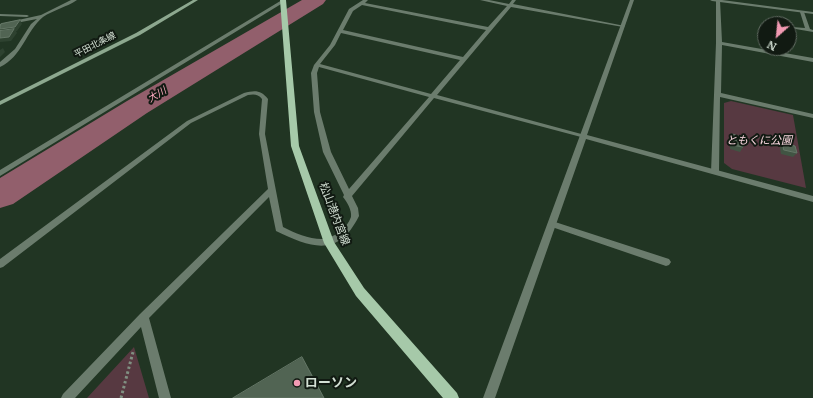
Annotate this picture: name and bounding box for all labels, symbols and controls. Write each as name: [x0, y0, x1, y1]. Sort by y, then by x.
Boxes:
north arrow: [757, 16, 797, 56]
street label: 平田北条線: [73, 30, 117, 60]
text: N: [765, 38, 779, 54]
water label: 大川: [145, 85, 169, 105]
park label: ともくに公園: [726, 134, 792, 148]
street label: 松山港内宮線: [316, 181, 352, 247]
place label: ローソン: [305, 375, 357, 391]
marker: ローソン: [292, 378, 302, 388]

